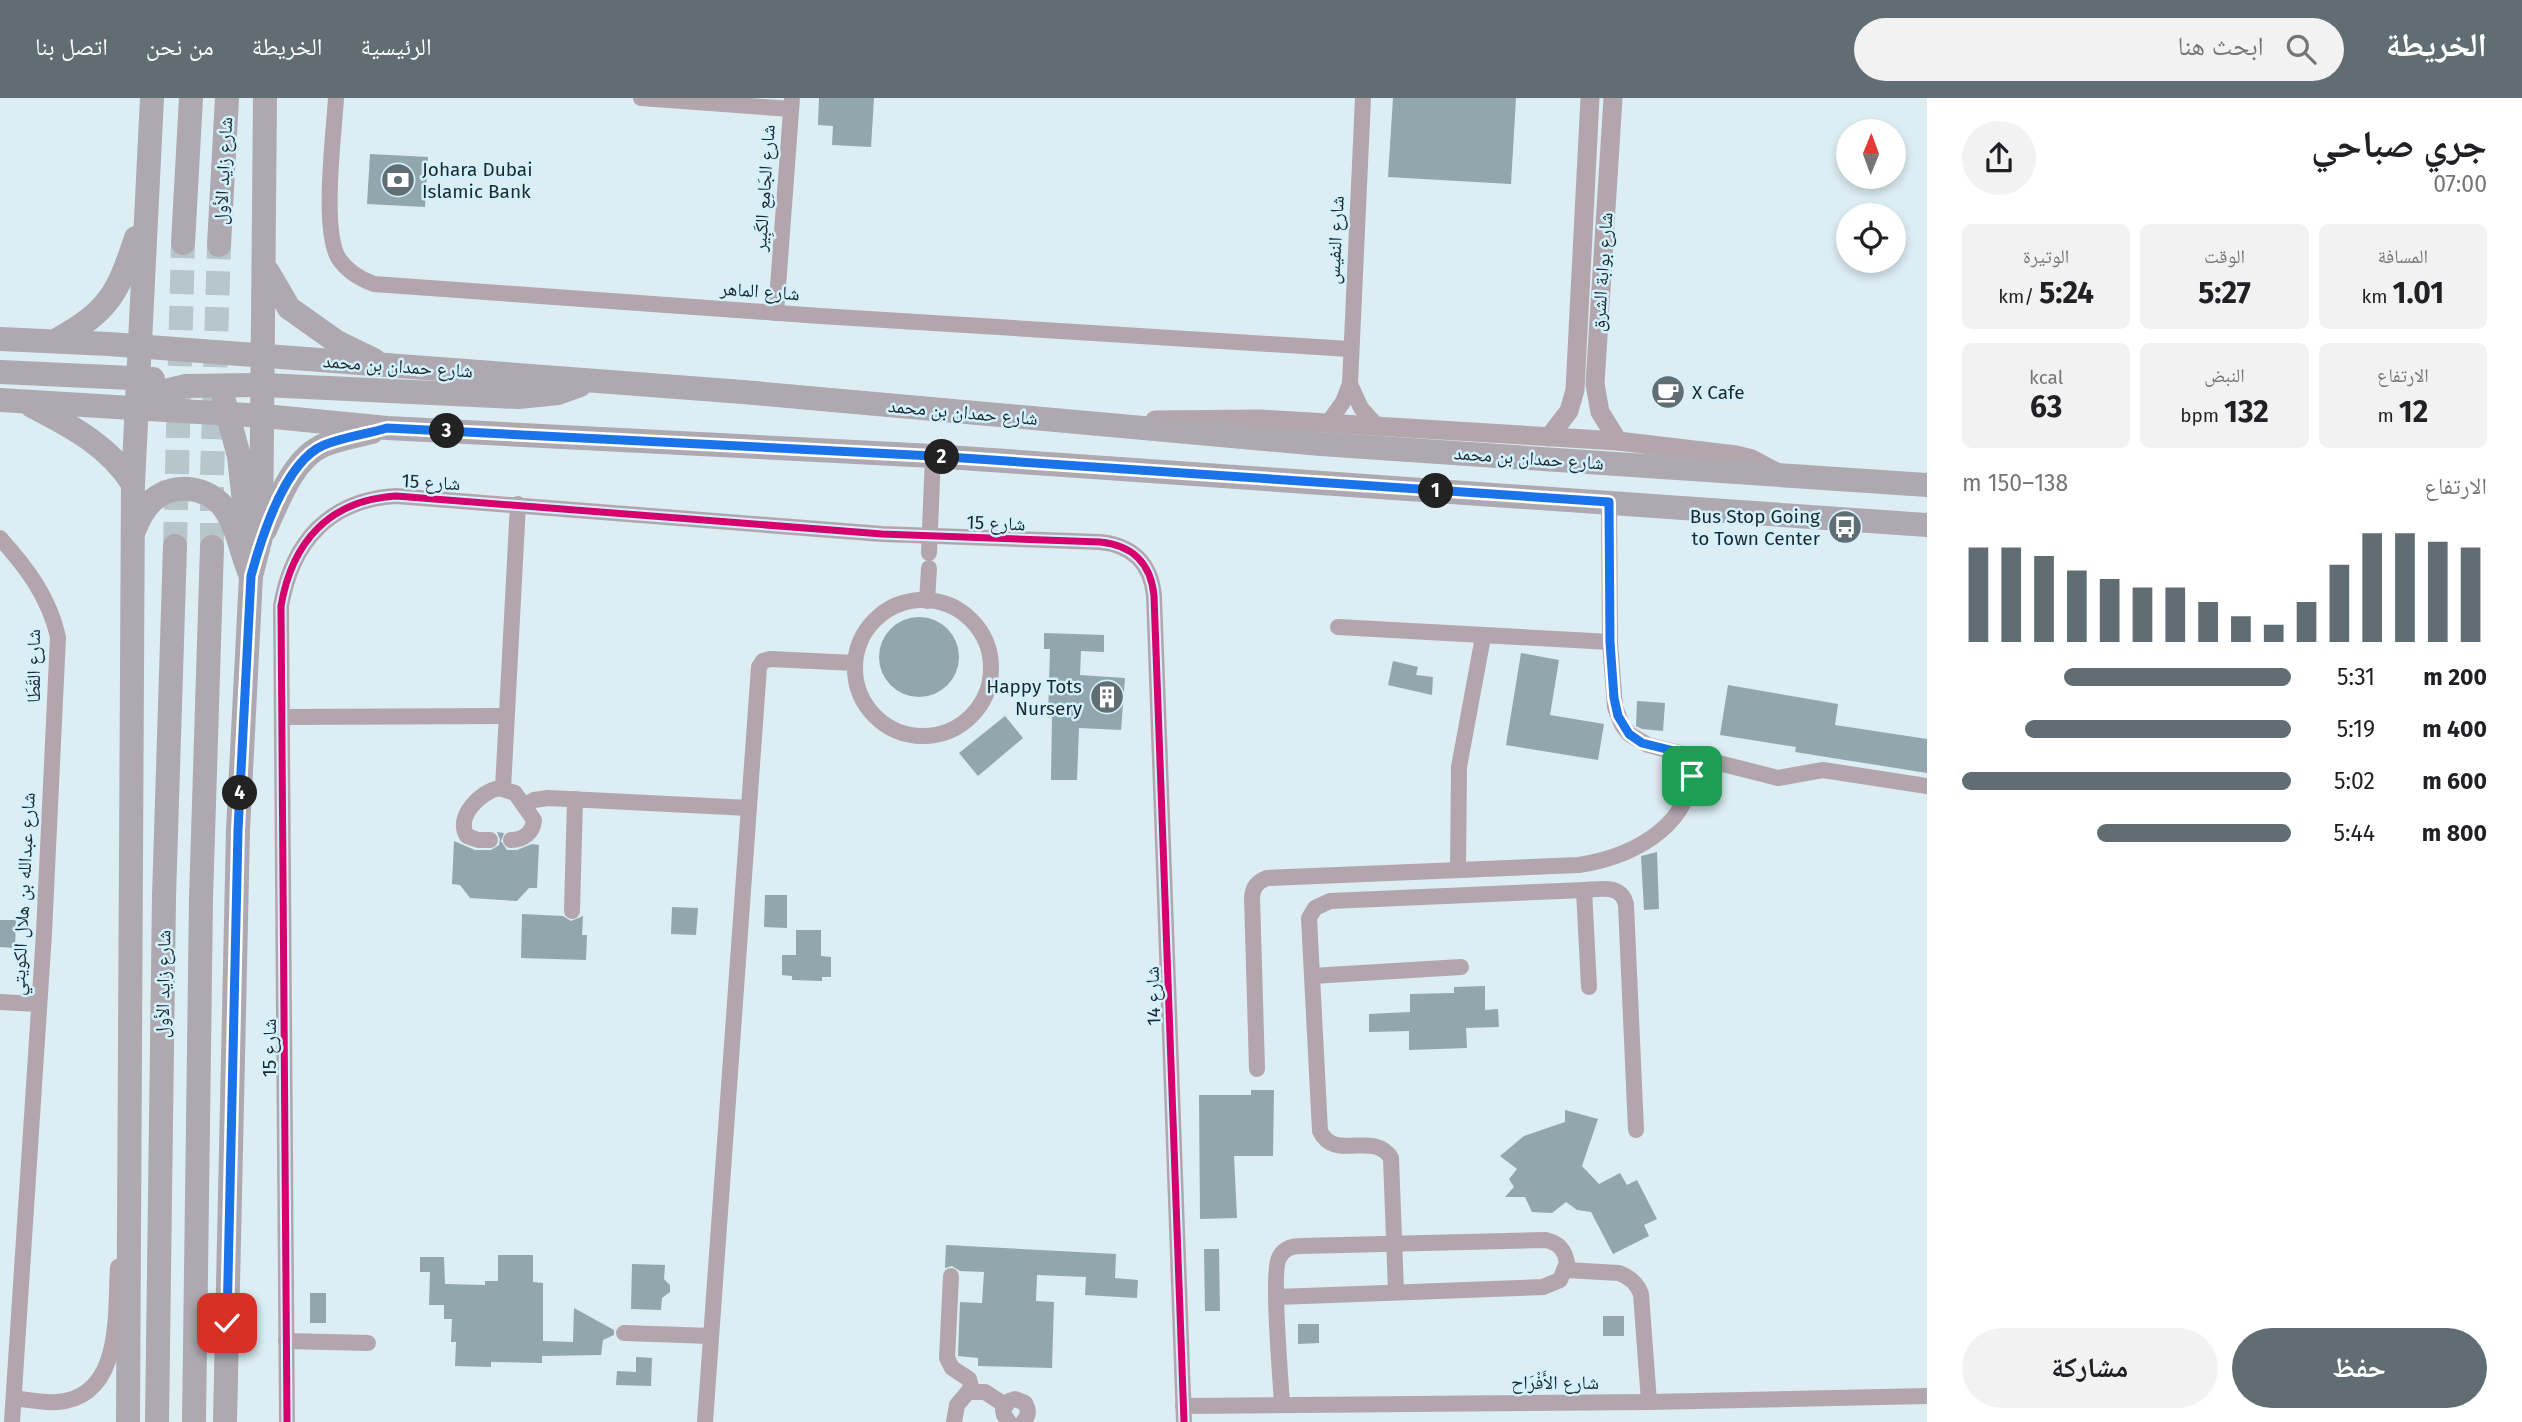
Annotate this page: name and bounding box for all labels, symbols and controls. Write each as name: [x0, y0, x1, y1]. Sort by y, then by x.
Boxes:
search box: [1854, 18, 2344, 81]
text: الخريطة: [2386, 25, 2487, 65]
icon: search: [2282, 30, 2320, 68]
text: ابحث هنا: [2178, 31, 2264, 62]
text: اتصل بنا: [35, 33, 108, 61]
text: من نحن: [146, 33, 214, 61]
text: الخريطة: [252, 33, 322, 61]
text: الرئيسية: [360, 33, 432, 61]
street label: شارع زايد الأول: [209, 116, 237, 226]
north arrow: [1836, 119, 1906, 189]
map controls: [1836, 119, 1906, 273]
button: share: [1962, 121, 2036, 195]
text: جري صباحي: [2311, 121, 2487, 167]
street label: شارع الجَامِع الكَبِير: [748, 124, 783, 253]
place label: Johara Dubai Islamic Bank: [422, 158, 533, 203]
bank icon: Johara Dubai Islamic Bank: [379, 161, 417, 199]
text: 07:00: [2433, 170, 2487, 198]
street label: شارع النفيس: [1321, 195, 1349, 285]
button: locate: [1836, 203, 1906, 273]
street label: شارع بوابة الشرق: [1586, 211, 1618, 333]
text: الوتيرة: [2023, 245, 2069, 268]
text: الوقت: [2204, 245, 2245, 268]
text: المسافة: [2378, 245, 2428, 268]
text: 5:24: [2039, 275, 2094, 311]
text: 5:27: [2198, 275, 2251, 311]
text: 1.01: [2393, 275, 2444, 311]
street label: شارع الماهر: [718, 277, 801, 305]
text: /km: [1998, 285, 2039, 308]
text: km: [2362, 285, 2393, 308]
street label: شارع حمدان بن محمد: [322, 349, 474, 383]
text: النبض: [2204, 364, 2245, 387]
text: الارتفاع: [2377, 364, 2429, 387]
text: kcal: [2029, 366, 2063, 389]
cafe icon: X Cafe: [1649, 373, 1687, 411]
place label: X Cafe: [1692, 381, 1745, 404]
text: 63: [2030, 389, 2062, 425]
street label: شارع حمدان بن محمد: [887, 394, 1039, 430]
text: 132: [2224, 394, 2269, 430]
text: 12: [2399, 394, 2428, 430]
text: bpm: [2180, 404, 2224, 427]
text: m: [2377, 404, 2399, 427]
pin: 3: [430, 414, 464, 448]
text: 3: [442, 419, 451, 442]
pin: 2: [925, 440, 960, 474]
street label: شارع حمدان بن محمد: [1453, 441, 1605, 475]
text: 2: [937, 445, 946, 468]
street label: شارع 15: [401, 469, 461, 495]
text: 138–150 m: [1962, 469, 2068, 497]
text: الارتفاع: [2424, 472, 2487, 500]
pin: 1: [1418, 474, 1454, 508]
text: 1: [1431, 479, 1440, 502]
place label: Bus Stop Going to Town Center: [1690, 505, 1821, 550]
bus stop icon: Bus Stop Going to Town Center: [1826, 508, 1864, 546]
street label: شارع 15: [966, 510, 1026, 536]
street label: شارع القَطَا: [22, 629, 45, 703]
text: 5:31: [2337, 663, 2375, 691]
text: 200 m: [2423, 663, 2487, 691]
place label: Happy Tots Nursery: [986, 675, 1083, 720]
building icon: Happy Tots Nursery: [1088, 678, 1126, 716]
text: 5:19: [2337, 715, 2375, 743]
text: 400 m: [2422, 715, 2487, 743]
pin: [1662, 746, 1722, 806]
icon: arrive: [1673, 757, 1711, 795]
text: 5:02: [2334, 767, 2375, 795]
text: 600 m: [2422, 767, 2487, 795]
pin: 4: [222, 776, 258, 810]
text: 4: [234, 781, 245, 804]
street label: شارع عبدالله بن هلال الكويتي: [6, 792, 44, 996]
text: 5:44: [2334, 819, 2375, 847]
text: 800 m: [2422, 819, 2487, 847]
street label: شارع زايد الأول: [151, 930, 175, 1038]
street label: شارع 14: [1140, 966, 1166, 1026]
street label: شارع 15: [258, 1019, 281, 1077]
pin: [197, 1293, 257, 1353]
icon: check: [208, 1304, 246, 1342]
button: مشاركة: [1962, 1328, 2218, 1408]
button: حفظ: [2232, 1328, 2487, 1408]
street label: شارع الأَفْرَاح: [1511, 1370, 1599, 1394]

